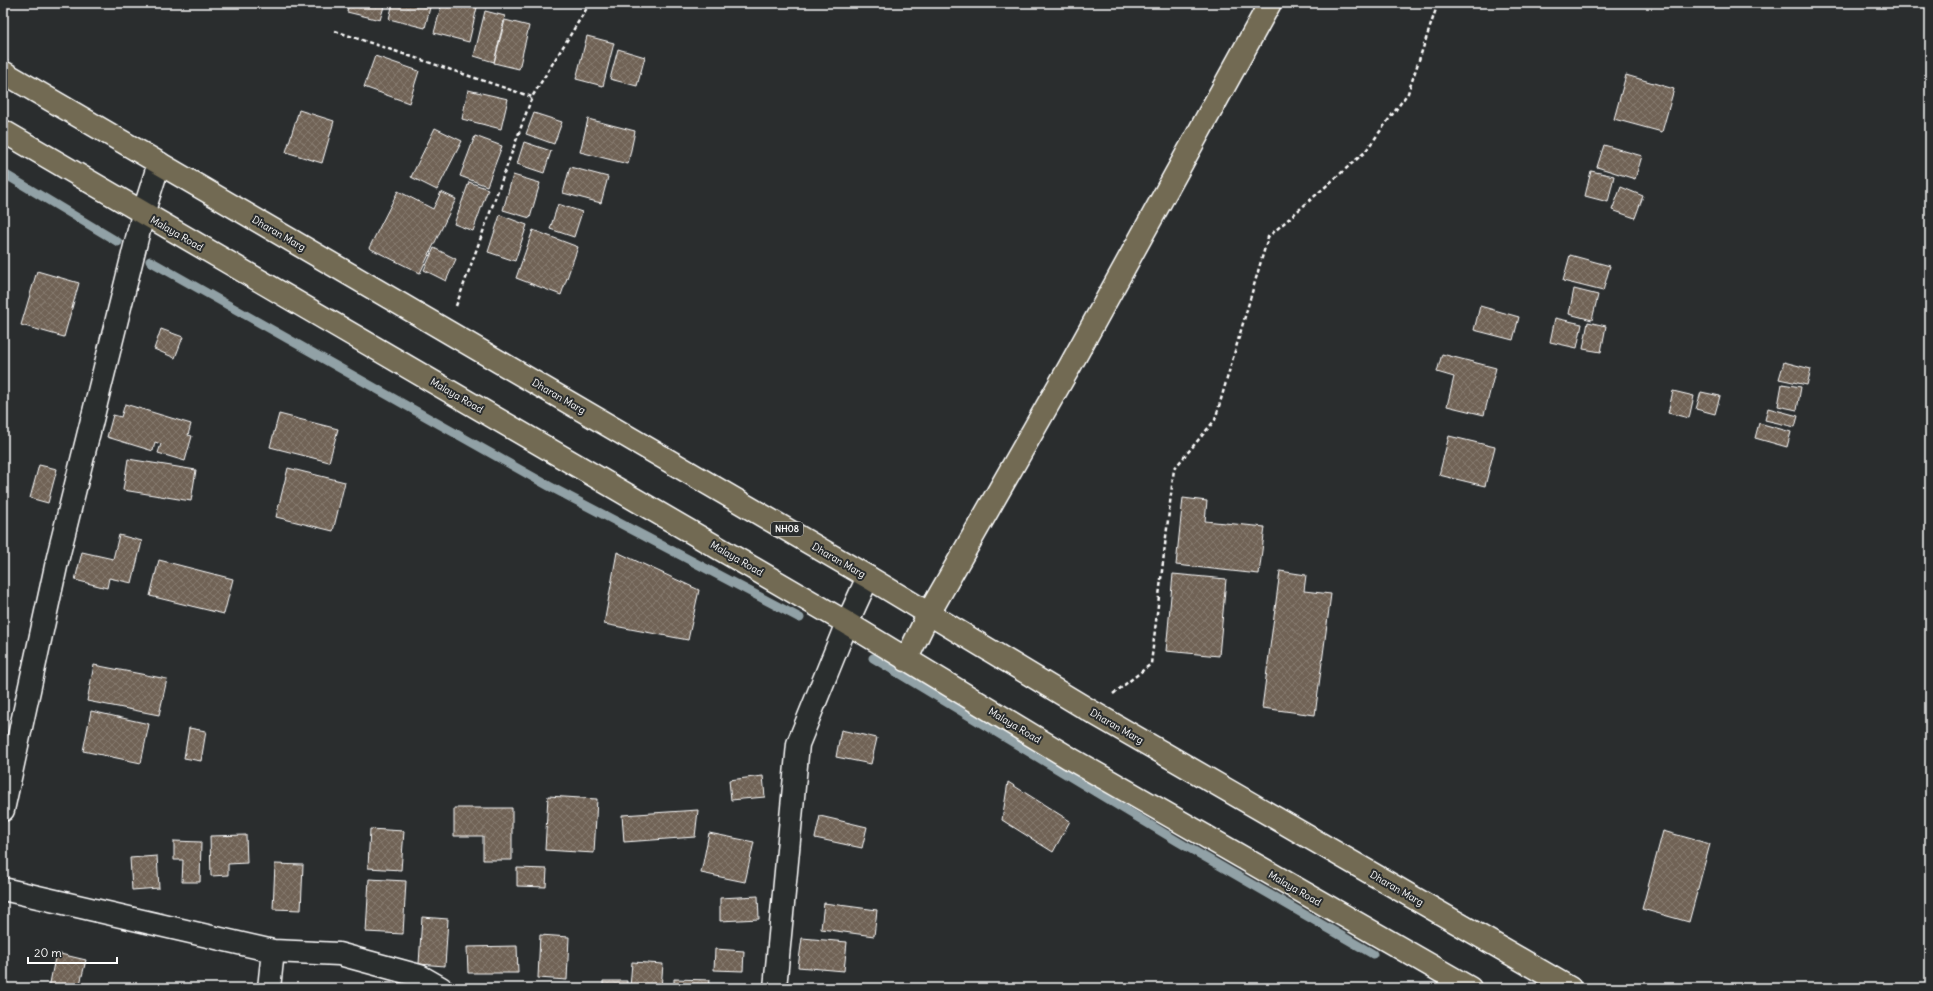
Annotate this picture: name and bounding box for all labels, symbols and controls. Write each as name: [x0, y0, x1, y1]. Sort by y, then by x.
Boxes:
street label: Malaya Road: [148, 213, 206, 254]
street label: Dharan Marg: [250, 213, 308, 254]
street label: Malaya Road: [428, 375, 486, 416]
street label: Dharan Marg: [530, 376, 588, 417]
road number: NH08: [771, 522, 803, 536]
street label: Malaya Road: [708, 538, 766, 579]
street label: Dharan Marg: [810, 540, 868, 581]
street label: Malaya Road: [986, 705, 1043, 746]
street label: Dharan Marg: [1088, 706, 1146, 747]
street label: Malaya Road: [1266, 868, 1324, 909]
street label: Dharan Marg: [1368, 868, 1426, 909]
scale bar: [28, 939, 117, 965]
text: 20 m: [34, 945, 62, 960]

